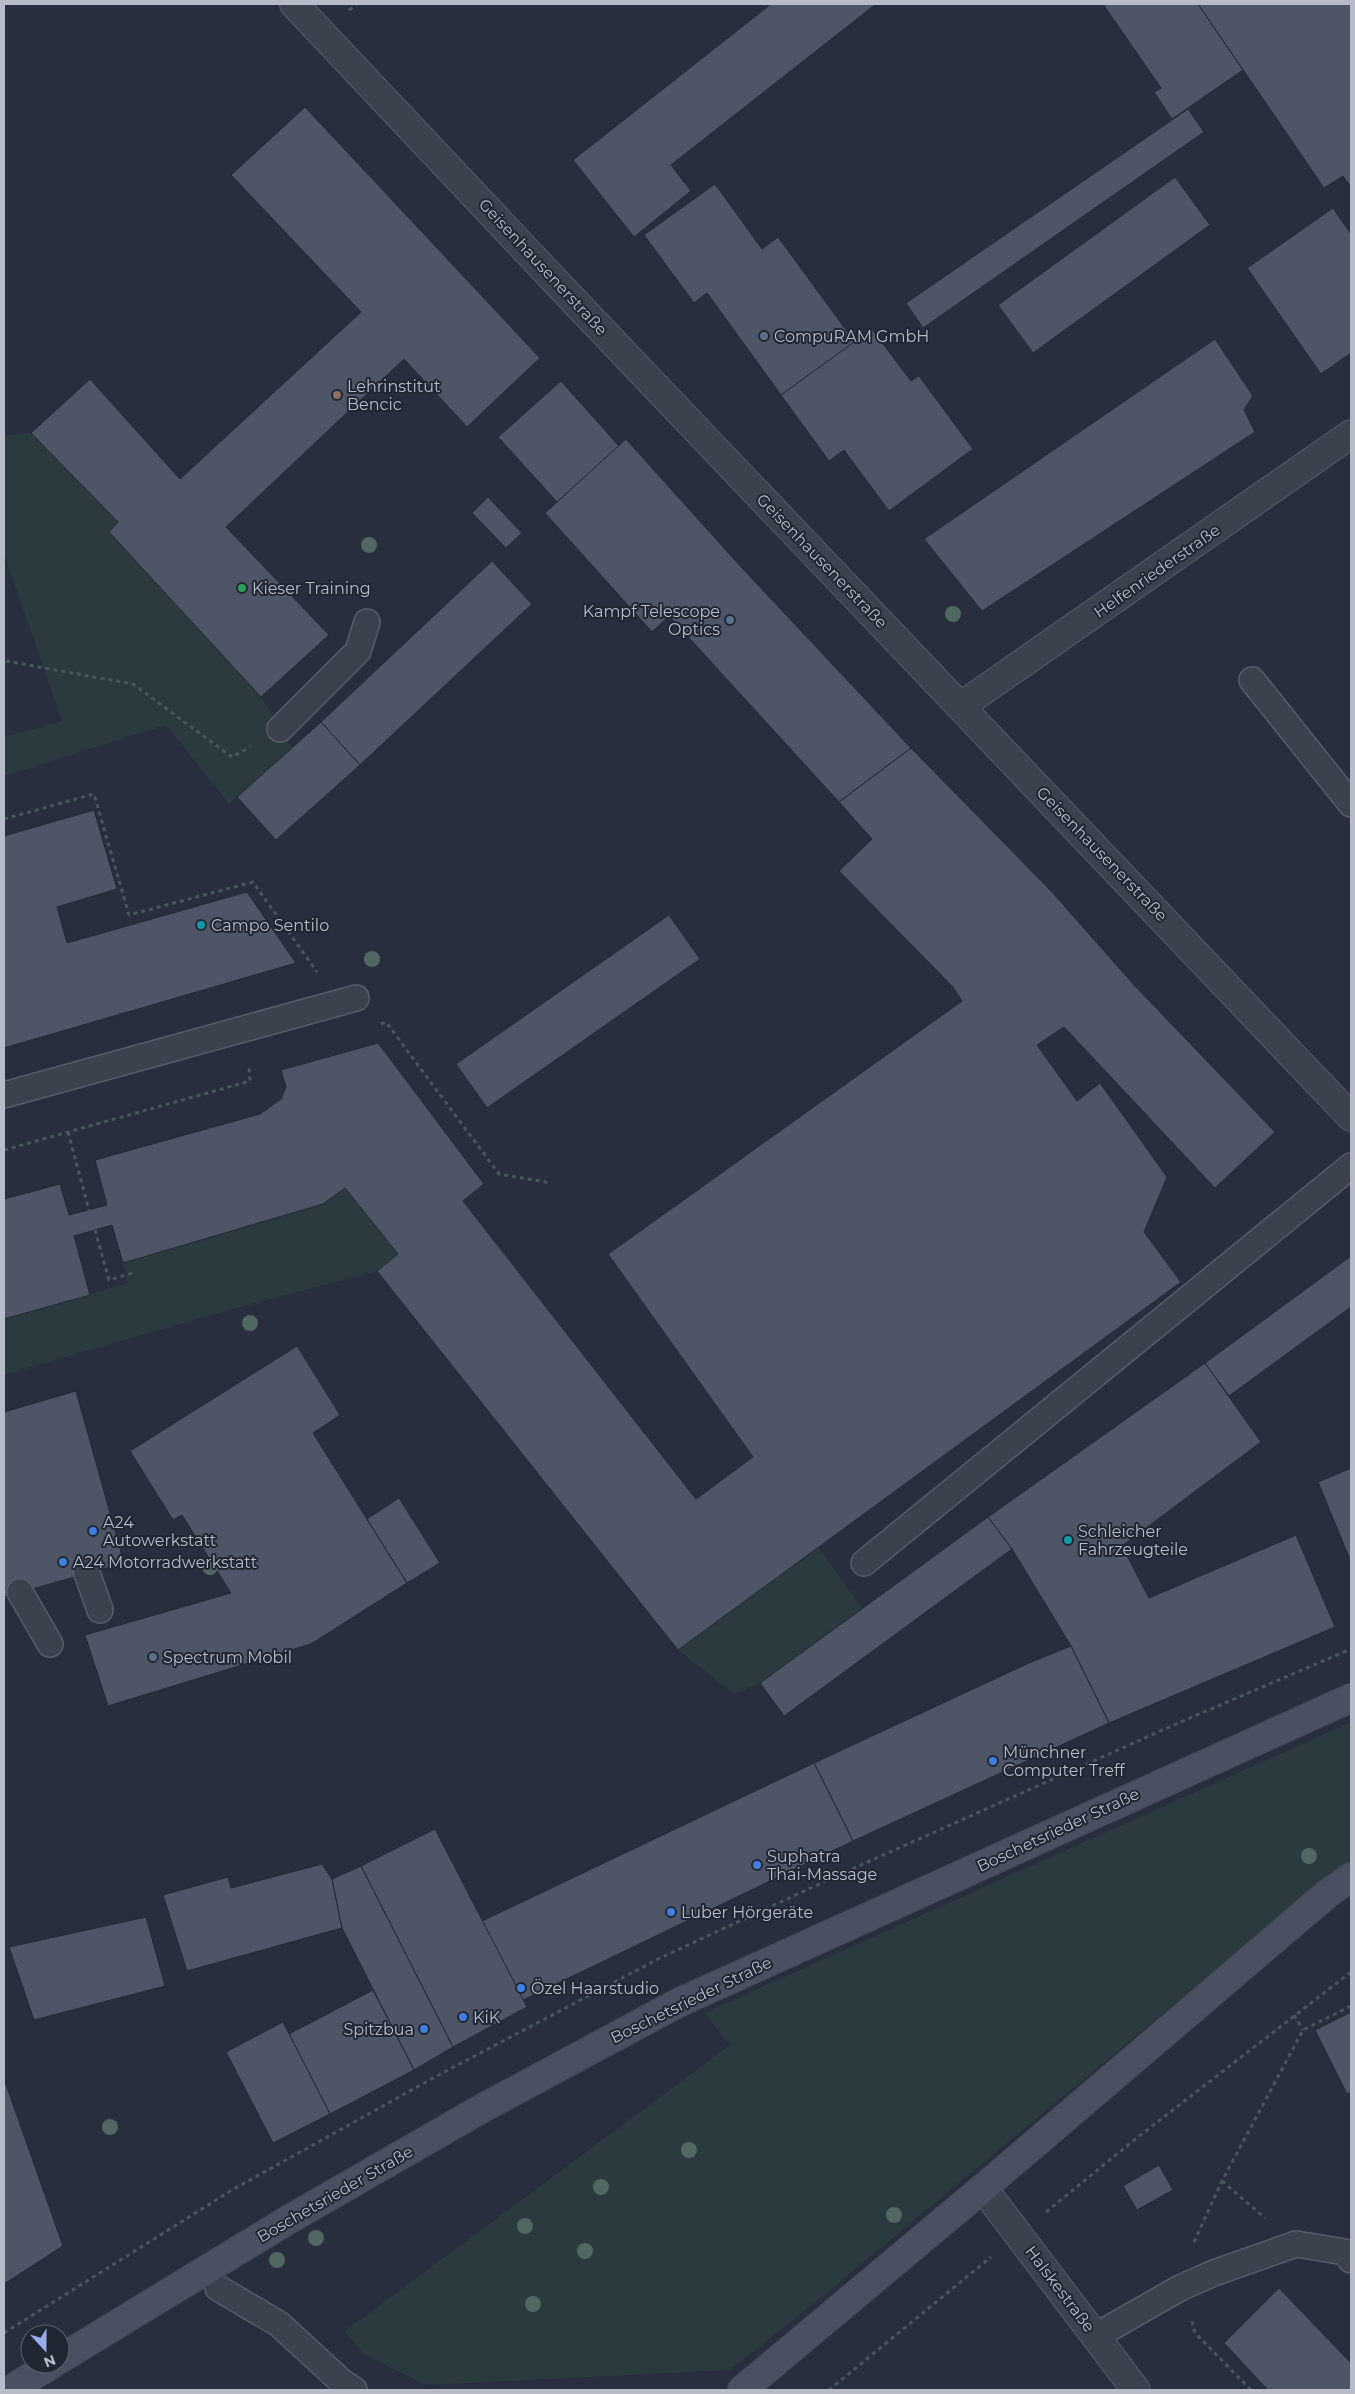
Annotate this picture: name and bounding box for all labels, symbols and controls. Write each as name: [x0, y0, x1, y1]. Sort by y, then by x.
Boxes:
street label: Geisenhausenerstraße: [475, 195, 611, 339]
place label: CompuRAM GmbH: [774, 327, 929, 346]
marker: CompuRAM GmbH: [758, 330, 770, 342]
place label: Lehrinstitut Bencic: [347, 377, 441, 414]
marker: Lehrinstitut Bencic: [331, 389, 343, 401]
street label: Geisenhausenerstraße: [753, 490, 891, 632]
street label: Helfenriederstraße: [1090, 520, 1224, 622]
place label: Kieser Training: [252, 579, 371, 598]
marker: Kieser Training: [236, 582, 248, 594]
place label: Kampf Telescope Optics: [583, 602, 720, 639]
marker: Kampf Telescope Optics: [724, 614, 736, 626]
street label: Geisenhausenerstraße: [1033, 783, 1171, 925]
place label: Campo Sentilo: [211, 916, 329, 935]
marker: Campo Sentilo: [195, 919, 207, 931]
place label: A24 Autowerkstatt: [103, 1513, 217, 1550]
place label: Schleicher Fahrzeugteile: [1078, 1522, 1188, 1559]
marker: A24 Autowerkstatt: [87, 1525, 99, 1537]
marker: Schleicher Fahrzeugteile: [1062, 1534, 1074, 1546]
place label: A24 Motorradwerkstatt: [73, 1553, 258, 1572]
marker: A24 Motorradwerkstatt: [57, 1556, 69, 1568]
place label: Spectrum Mobil: [163, 1648, 292, 1667]
marker: Spectrum Mobil: [147, 1651, 159, 1663]
place label: Münchner Computer Treff: [1003, 1743, 1125, 1780]
marker: Münchner Computer Treff: [987, 1755, 999, 1767]
street label: Boschetsrieder Straße: [974, 1784, 1142, 1876]
place label: Suphatra Thai-Massage: [767, 1847, 877, 1884]
marker: Suphatra Thai-Massage: [751, 1859, 763, 1871]
place label: Luber Hörgeräte: [681, 1903, 813, 1922]
marker: Luber Hörgeräte: [665, 1906, 677, 1918]
street label: Boschetsrieder Straße: [607, 1953, 775, 2047]
place label: Özel Haarstudio: [531, 1978, 659, 1998]
marker: Özel Haarstudio: [515, 1982, 527, 1994]
place label: KiK: [473, 2008, 501, 2027]
marker: KiK: [457, 2011, 469, 2023]
place label: Spitzbua: [343, 2020, 414, 2039]
marker: Spitzbua: [418, 2023, 430, 2035]
street label: Boschetsrieder Straße: [254, 2142, 416, 2246]
street label: Halskestraße: [1021, 2242, 1099, 2336]
north arrow: [20, 2324, 70, 2374]
text: N: [41, 2351, 58, 2372]

